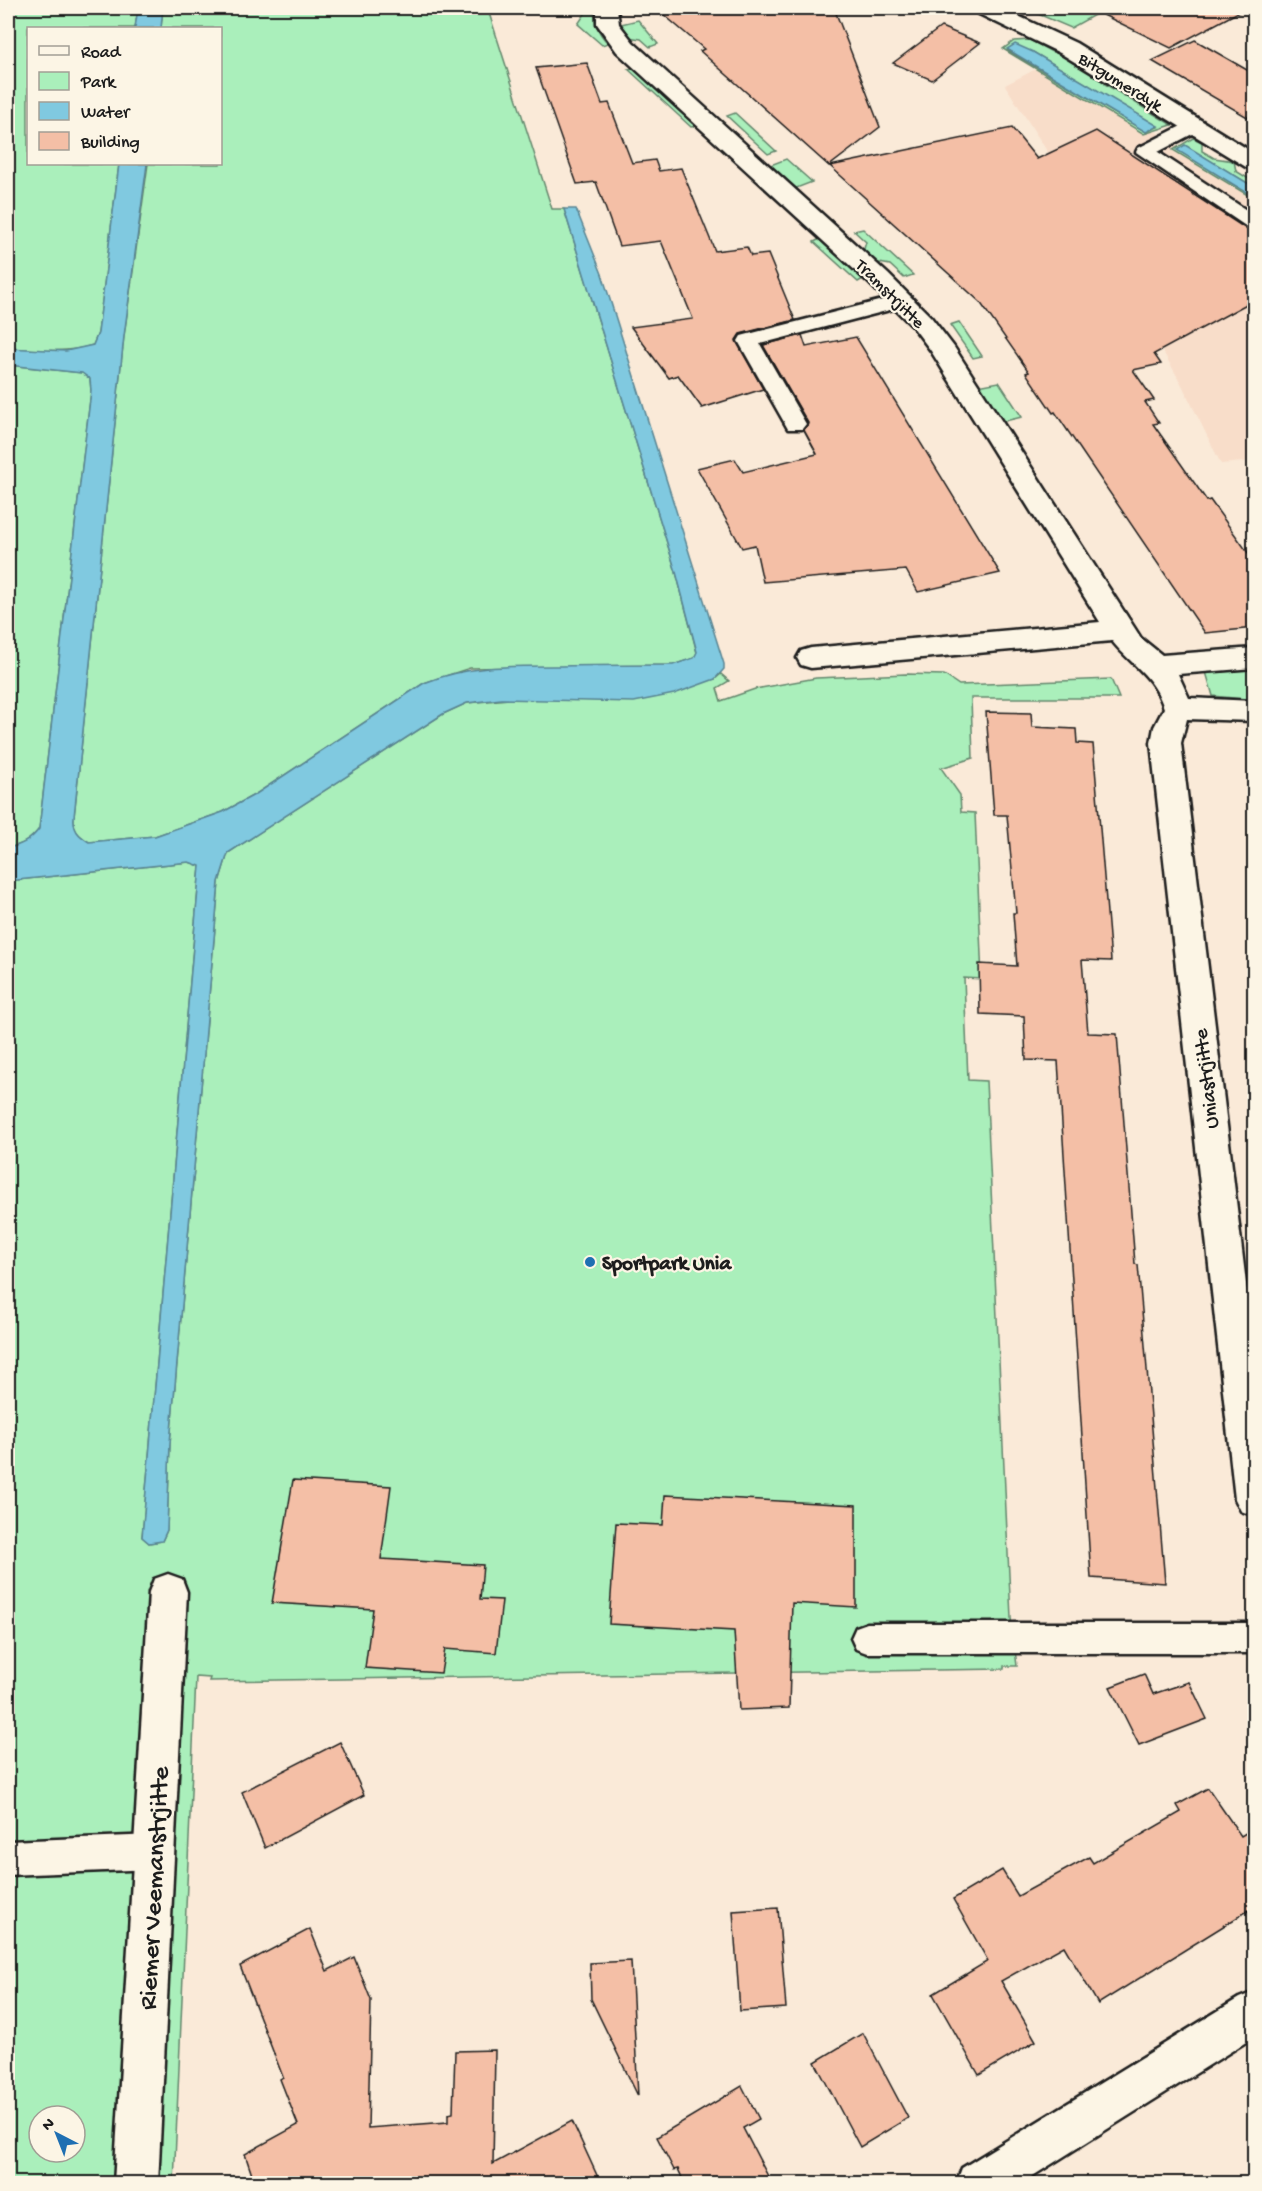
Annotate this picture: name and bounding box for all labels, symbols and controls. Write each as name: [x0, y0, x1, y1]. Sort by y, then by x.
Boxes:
legend: [27, 27, 222, 165]
text: Road: [81, 43, 122, 64]
street label: Bitgumerdyk: [1073, 49, 1167, 118]
text: Park: [80, 73, 117, 94]
text: Water: [81, 103, 131, 124]
text: Building: [80, 133, 140, 154]
street label: Tramstrjitte: [849, 255, 929, 334]
street label: Uniastrjitte: [1190, 1026, 1227, 1130]
place label: Sportpark Unia: [602, 1253, 732, 1278]
marker: Sportpark Unia: [583, 1255, 597, 1269]
street label: Riemer Veemanstrjitte: [135, 1765, 178, 2011]
north arrow: [27, 2104, 87, 2164]
text: N: [39, 2115, 60, 2136]

